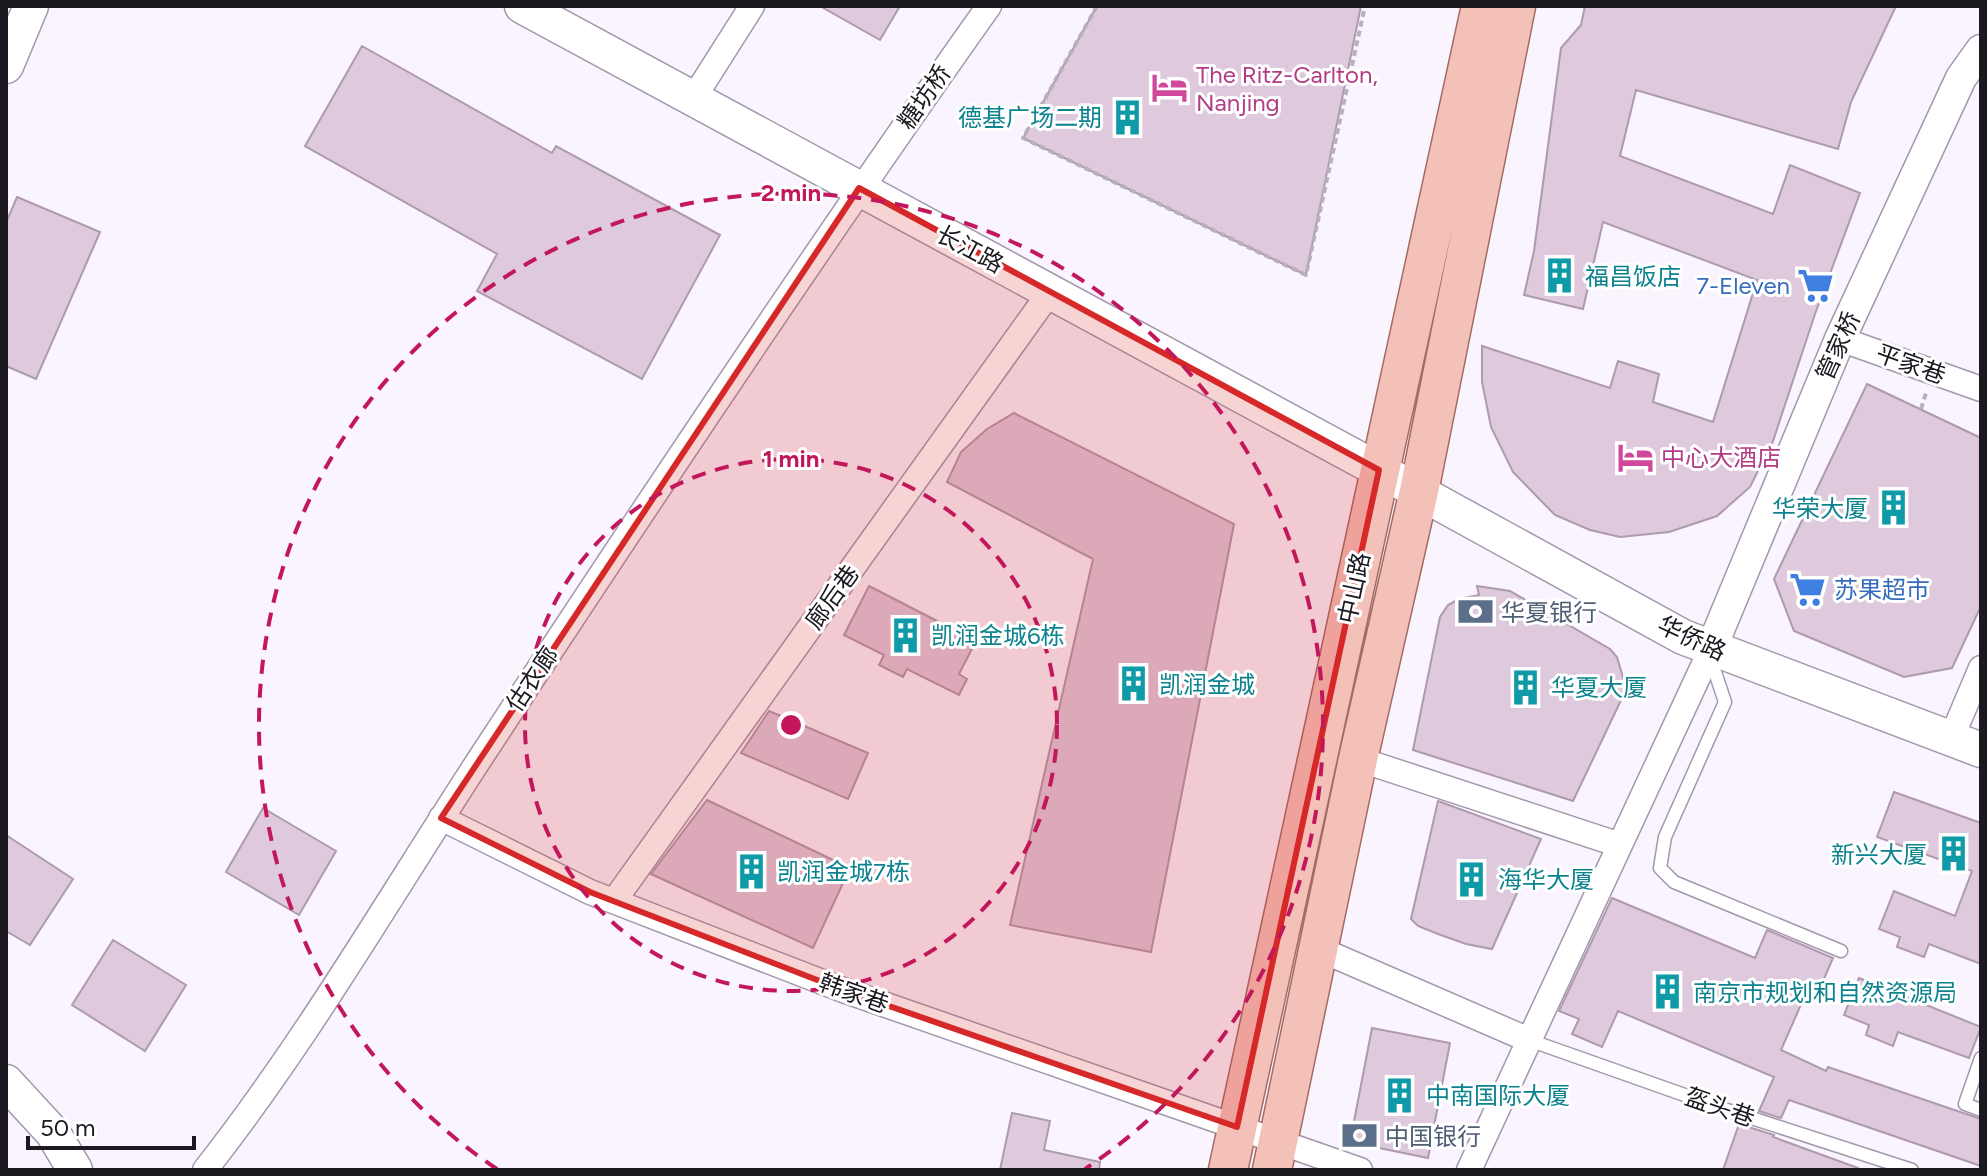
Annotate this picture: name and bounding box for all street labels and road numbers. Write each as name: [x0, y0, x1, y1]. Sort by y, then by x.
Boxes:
street label: 糖坊桥: [891, 59, 957, 135]
street label: 长江路: [931, 219, 1009, 279]
street label: 管家桥: [1810, 307, 1866, 385]
street label: 平家巷: [1872, 338, 1950, 390]
street label: 中山路: [1332, 550, 1376, 626]
street label: 廊后巷: [799, 559, 865, 635]
street label: 华侨路: [1653, 610, 1731, 666]
street label: 估衣廊: [500, 641, 564, 717]
street label: 韩家巷: [815, 967, 893, 1019]
street label: 盔头巷: [1681, 1082, 1759, 1132]

